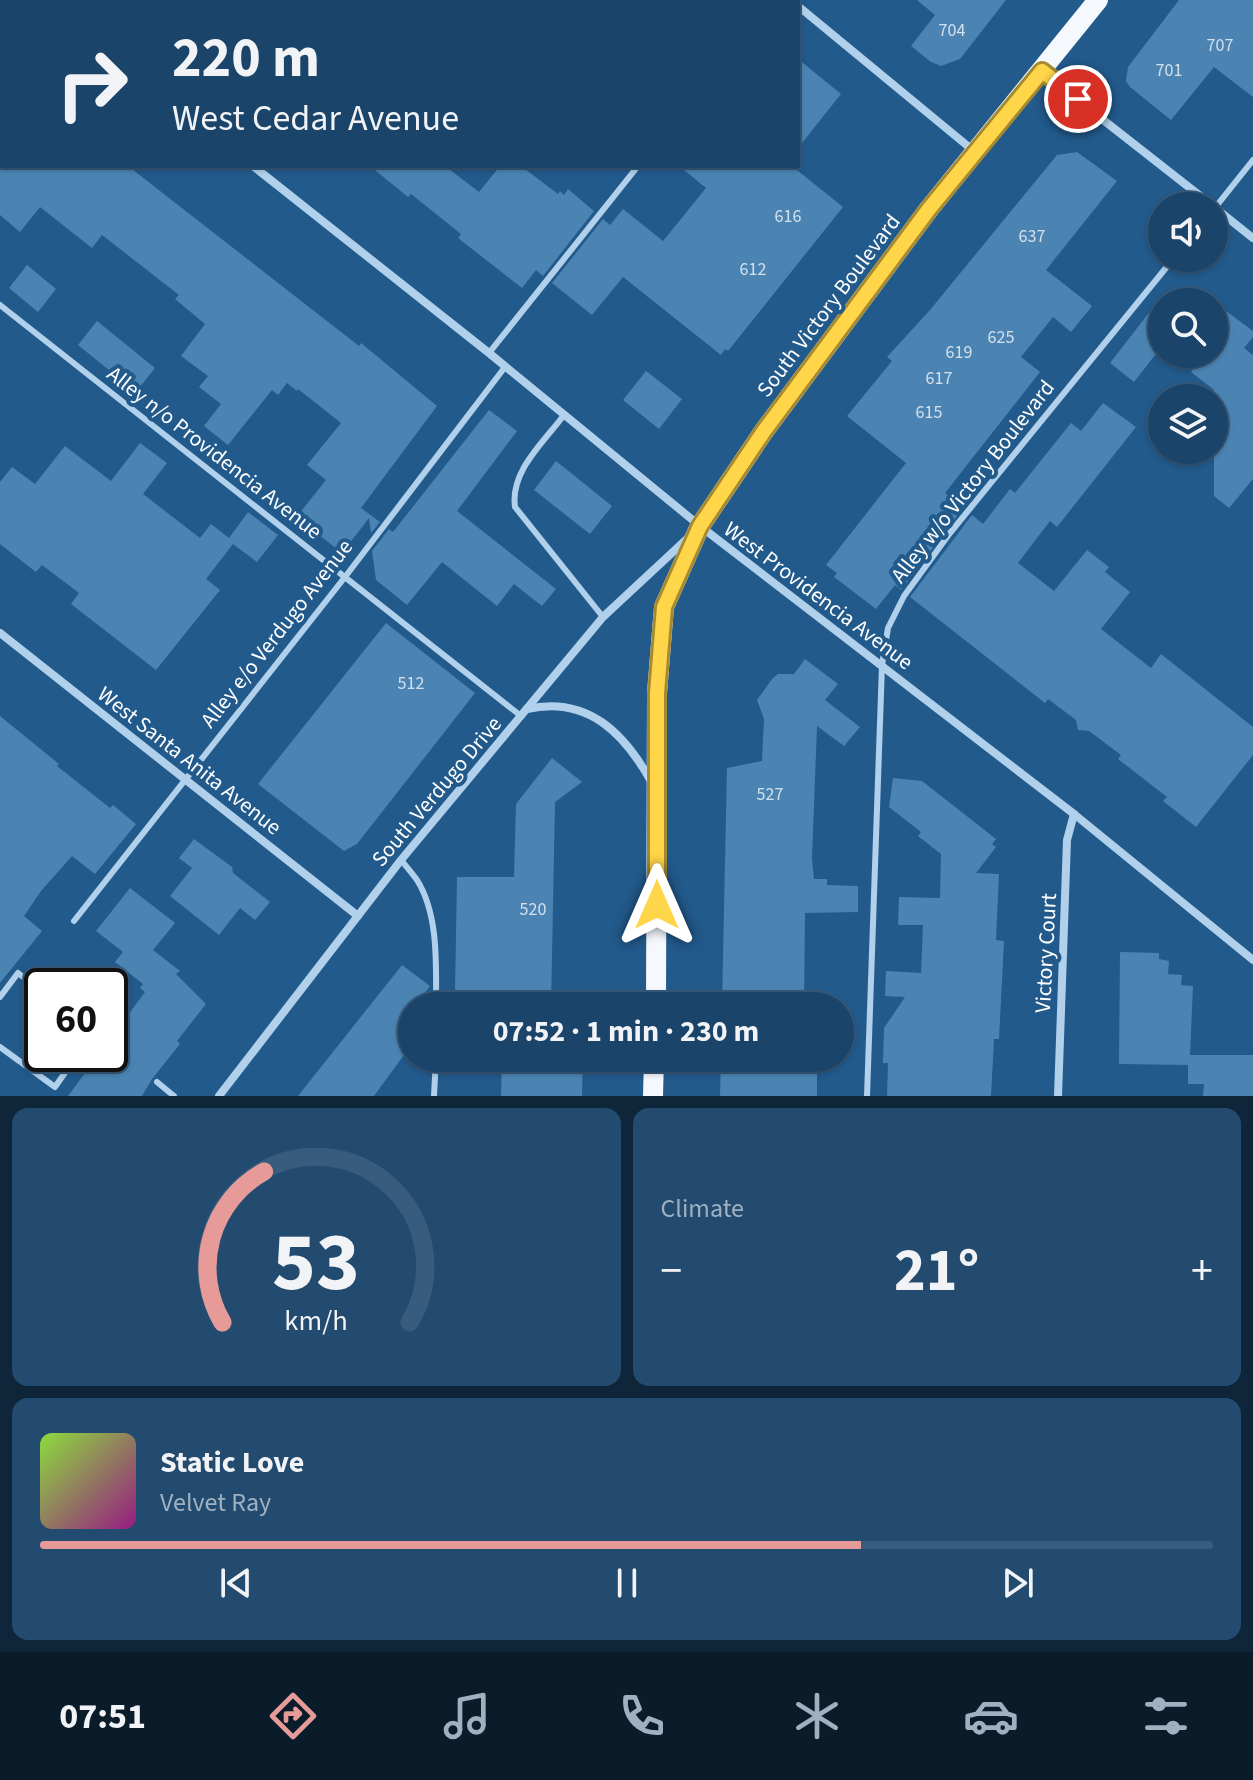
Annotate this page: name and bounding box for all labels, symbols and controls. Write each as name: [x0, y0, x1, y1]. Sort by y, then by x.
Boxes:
house number: 704: [939, 18, 965, 43]
text: 220 m: [172, 19, 320, 98]
icon: right: [40, 32, 144, 136]
house number: 707: [1207, 33, 1233, 58]
house number: 701: [1156, 58, 1182, 83]
pin: [1044, 65, 1112, 133]
icon: arrive: [1056, 77, 1100, 121]
text: West Cedar Avenue: [172, 93, 459, 144]
map controls: [1148, 192, 1228, 464]
button: sound: [1148, 192, 1228, 272]
house number: 616: [775, 204, 801, 229]
street label: South Victory Boulevard: [749, 207, 908, 404]
house number: 637: [1019, 224, 1045, 249]
house number: 612: [740, 257, 766, 282]
button: search: [1148, 288, 1228, 368]
house number: 625: [988, 325, 1014, 350]
house number: 619: [946, 340, 972, 365]
street label: Alley n/o Providencia Avenue: [100, 358, 329, 547]
house number: 617: [926, 366, 952, 391]
street label: Alley w/o Victory Boulevard: [883, 373, 1062, 590]
button: layers: [1148, 384, 1228, 464]
house number: 615: [916, 400, 942, 425]
street label: West Providencia Avenue: [717, 514, 920, 678]
street label: Alley e/o Verdugo Avenue: [193, 532, 361, 735]
house number: 512: [398, 671, 424, 696]
street label: West Santa Anita Avenue: [91, 679, 288, 843]
street label: South Verdugo Drive: [364, 709, 509, 874]
house number: 527: [757, 782, 783, 807]
position arrow: [615, 863, 699, 947]
street label: Victory Court: [1027, 892, 1065, 1014]
house number: 520: [520, 897, 546, 922]
speed limit sign: 60: [24, 968, 128, 1072]
text: 07:52 · 1 min · 230 m: [493, 1010, 759, 1053]
text: Climate: [661, 1190, 744, 1227]
text: 53: [272, 1204, 360, 1322]
text: 21°: [894, 1229, 979, 1314]
text: −: [661, 1240, 682, 1303]
text: +: [1191, 1240, 1213, 1303]
text: km/h: [285, 1301, 348, 1341]
text: Static Love: [160, 1441, 304, 1484]
text: Velvet Ray: [160, 1484, 271, 1521]
icon: previous: [214, 1561, 258, 1605]
icon: pause: [605, 1561, 649, 1605]
icon: next: [996, 1561, 1040, 1605]
icon: directions: [265, 1688, 321, 1744]
icon: music: [439, 1688, 495, 1744]
icon: phone: [614, 1688, 670, 1744]
icon: climate: [789, 1688, 845, 1744]
icon: car: [963, 1688, 1019, 1744]
icon: filters: [1138, 1688, 1194, 1744]
text: 07:51: [59, 1691, 146, 1742]

